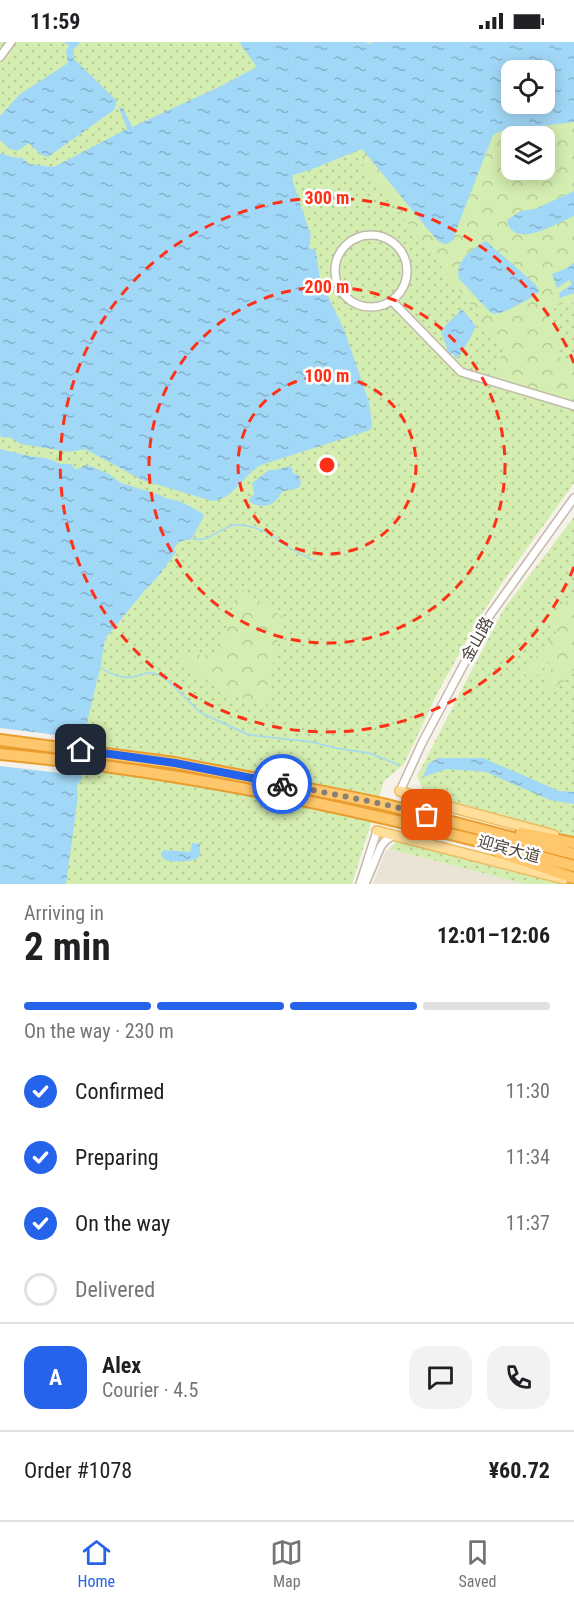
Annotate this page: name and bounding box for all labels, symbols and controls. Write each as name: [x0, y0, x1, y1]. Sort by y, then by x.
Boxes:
text: 11:59: [30, 9, 81, 34]
map controls: [501, 60, 555, 180]
button: locate: [501, 60, 555, 114]
button: layers: [501, 126, 555, 180]
text: 300 m: [305, 187, 349, 208]
text: 200 m: [305, 276, 349, 297]
text: 100 m: [305, 365, 349, 386]
centre of rings: [317, 455, 337, 475]
street label: 金山路: [457, 613, 497, 665]
pin: [55, 724, 106, 775]
icon: home: [64, 733, 97, 766]
courier: [252, 754, 312, 814]
icon: bike: [266, 768, 299, 801]
pin: [401, 789, 452, 840]
icon: bag: [410, 798, 443, 831]
street label: 迎宾大道: [476, 832, 542, 866]
text: Arriving in: [24, 901, 104, 925]
text: 12:01–12:06: [437, 923, 550, 948]
text: 2 min: [24, 924, 111, 970]
text: On the way · 230 m: [24, 1019, 174, 1043]
icon: check: [24, 1075, 57, 1108]
text: Confirmed: [75, 1079, 164, 1104]
text: 11:30: [506, 1079, 550, 1103]
icon: check: [24, 1141, 57, 1174]
text: Preparing: [75, 1145, 159, 1170]
text: 11:34: [506, 1145, 550, 1169]
icon: check: [24, 1207, 57, 1240]
text: On the way: [75, 1211, 170, 1236]
text: 11:37: [506, 1211, 550, 1235]
text: Delivered: [75, 1277, 155, 1302]
button: chat: [409, 1346, 472, 1409]
button: phone: [487, 1346, 550, 1409]
text: Alex: [102, 1353, 141, 1378]
text: A: [49, 1365, 62, 1390]
text: Courier · 4.5: [102, 1378, 198, 1402]
text: Order #1078: [24, 1458, 132, 1483]
text: ¥60.72: [489, 1458, 550, 1483]
tab: Home: [78, 1536, 115, 1591]
tab: Map: [270, 1536, 303, 1591]
tab: Saved: [458, 1536, 496, 1591]

